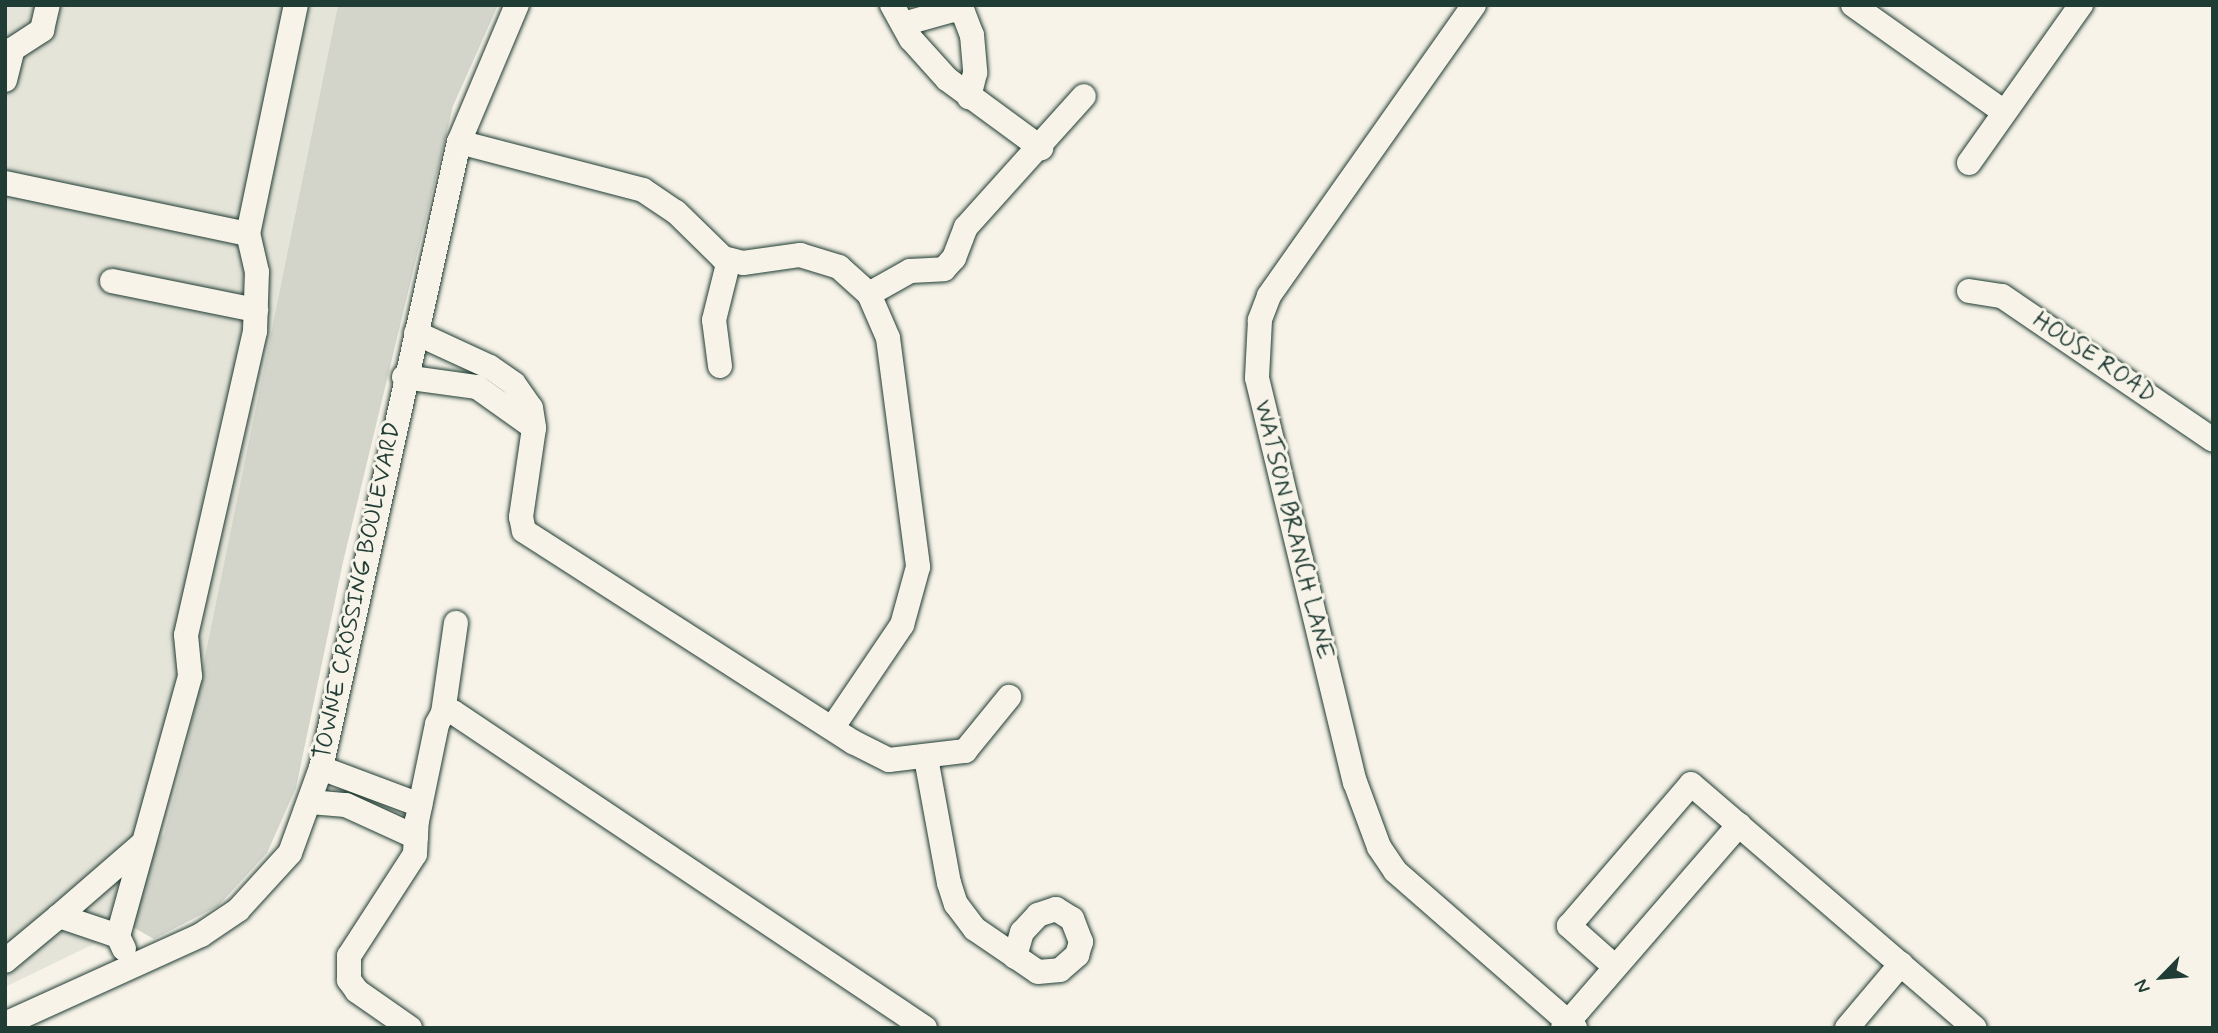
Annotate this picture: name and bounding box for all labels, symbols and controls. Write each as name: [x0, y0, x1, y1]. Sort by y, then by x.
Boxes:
street label: HOUSE ROAD: [2028, 307, 2160, 409]
street label: WATSON BRANCH LANE: [1247, 398, 1339, 662]
street label: TOWNE CROSSING BOULEVARD: [308, 418, 408, 764]
north arrow: [2127, 942, 2197, 1012]
text: N: [2129, 975, 2157, 997]

